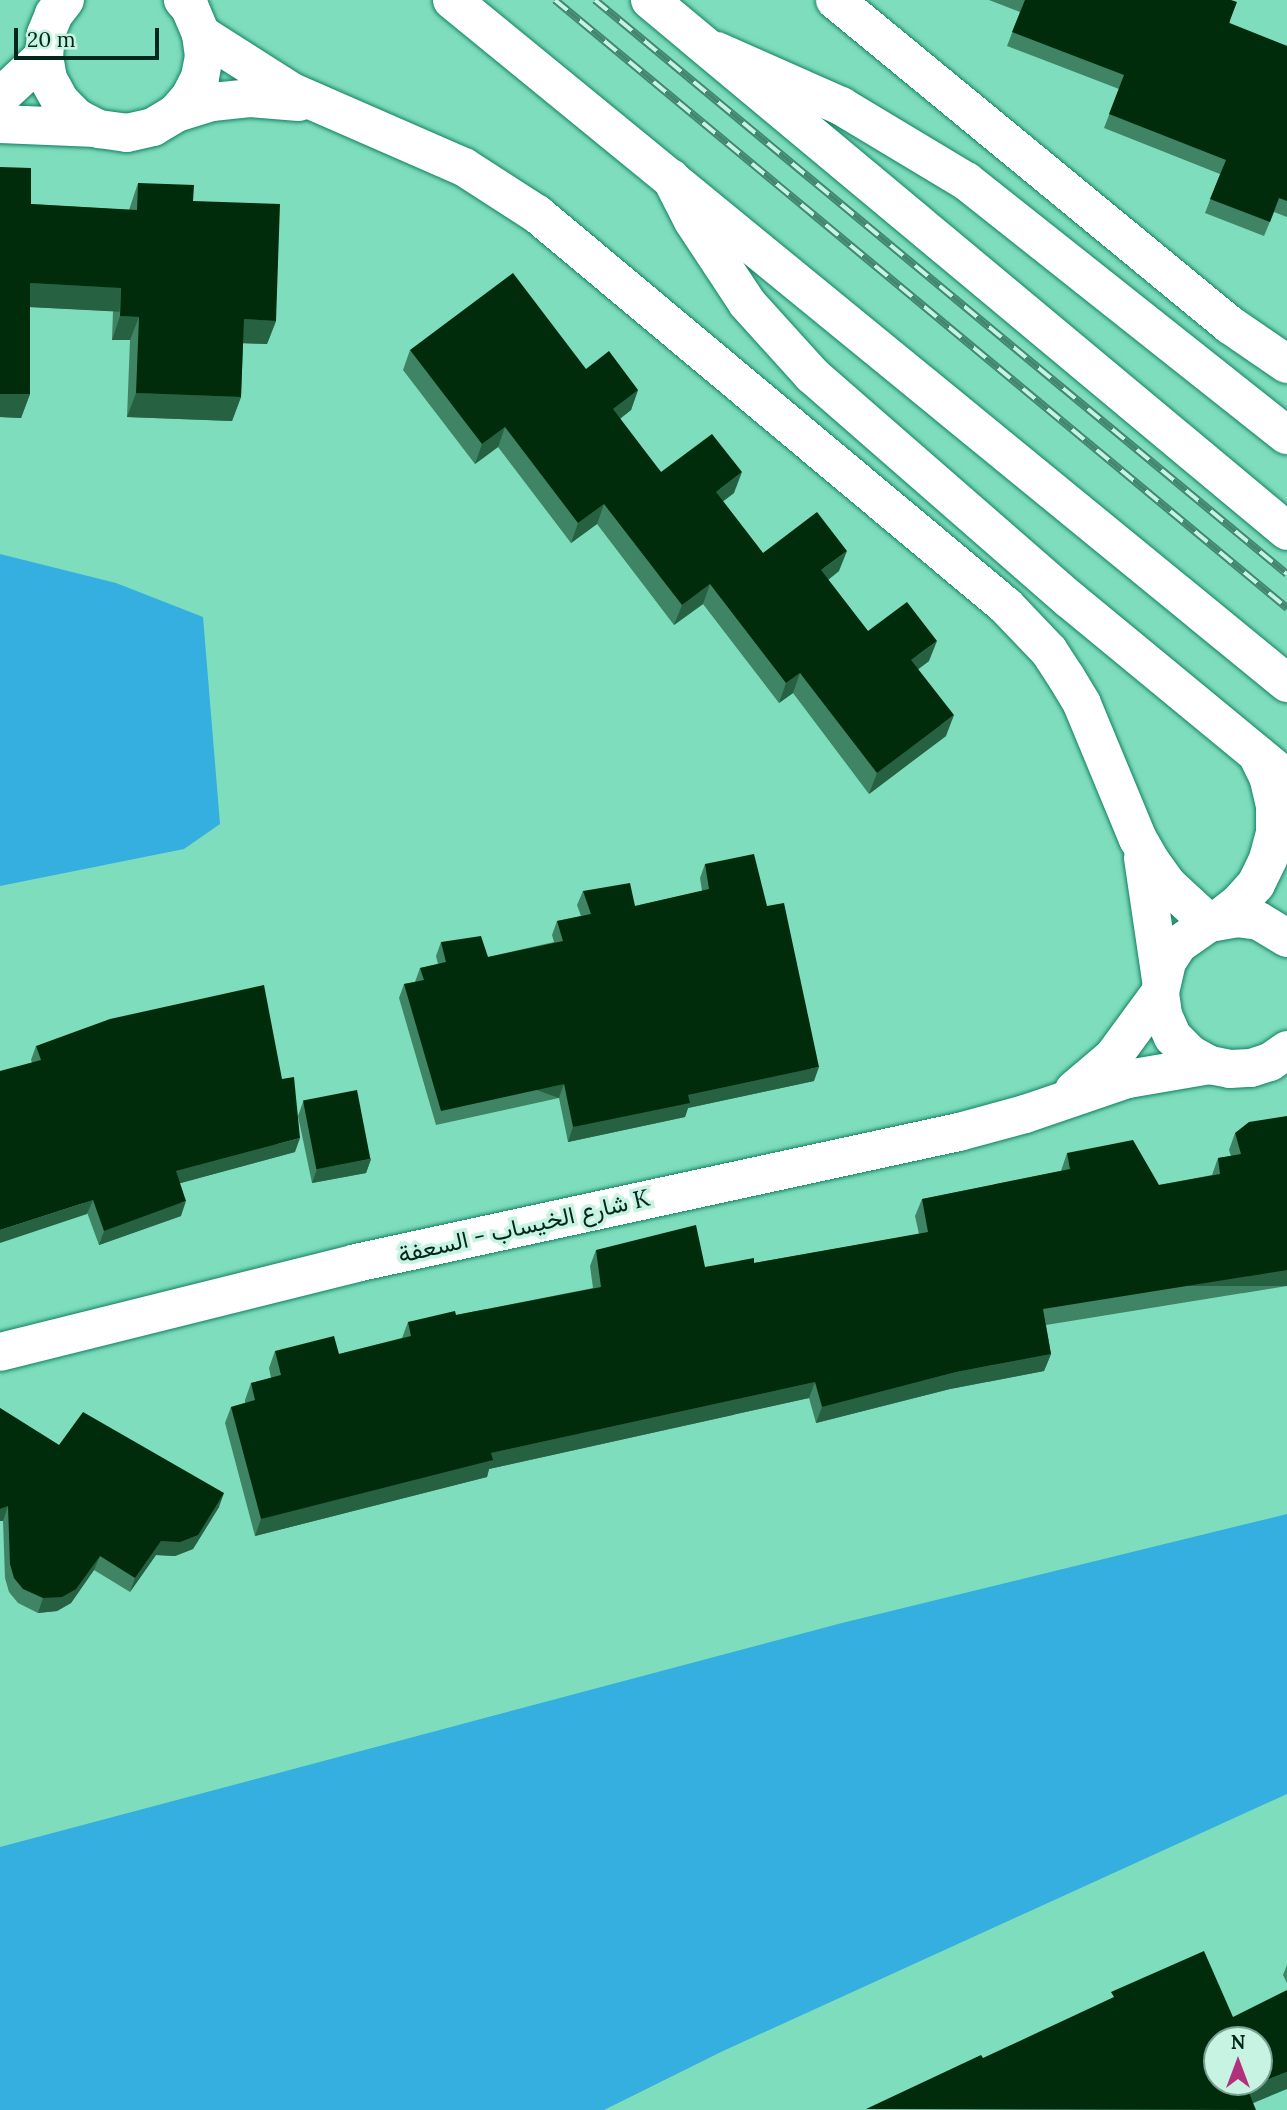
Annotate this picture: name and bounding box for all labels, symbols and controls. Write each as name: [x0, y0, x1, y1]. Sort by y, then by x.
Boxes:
scale bar: [18, 14, 163, 58]
text: 20 m: [27, 26, 76, 53]
street label: شارع الخيساب - السعفة K: [395, 1183, 653, 1269]
north arrow: [1203, 2026, 1273, 2096]
text: N: [1231, 2030, 1245, 2054]

